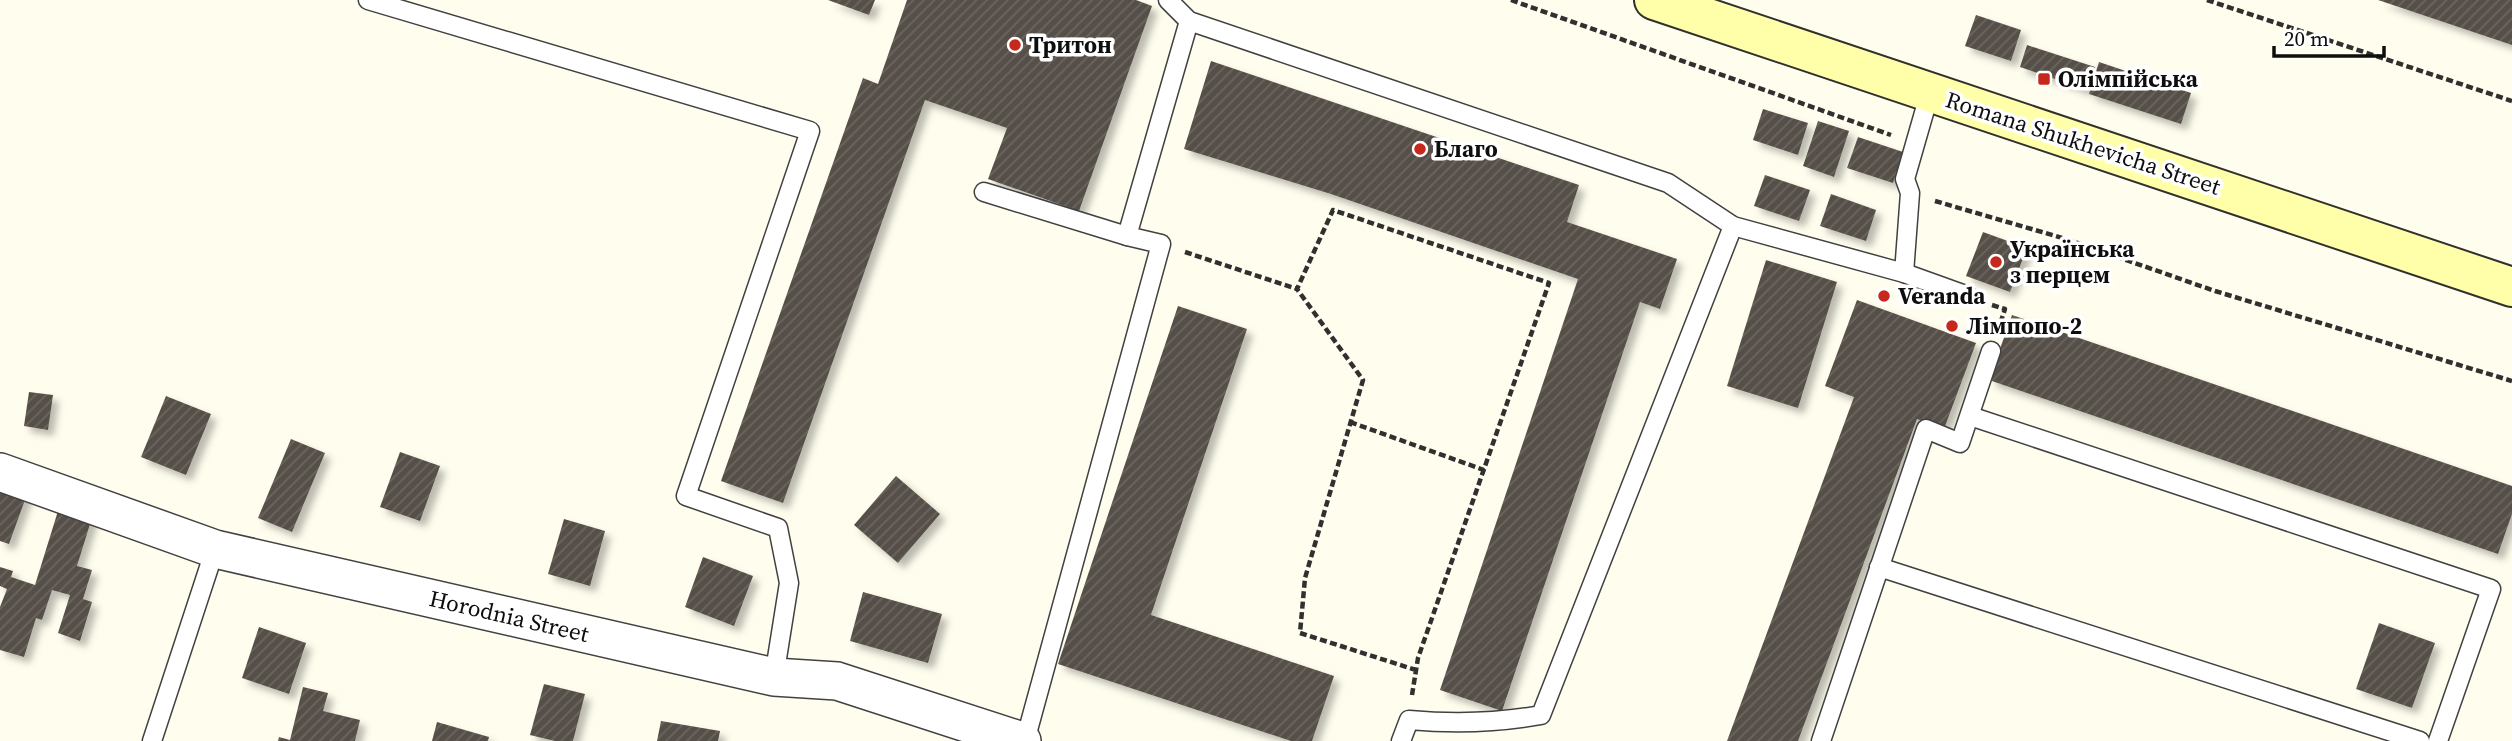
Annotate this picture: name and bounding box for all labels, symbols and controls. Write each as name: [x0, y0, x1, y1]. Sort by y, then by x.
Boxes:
scale bar: [2274, 14, 2384, 58]
text: 20 m: [2284, 24, 2329, 53]
place label: Тритон: [1029, 29, 1112, 61]
marker: Тритон: [1007, 37, 1023, 53]
place label: Олiмпiйська: [2058, 63, 2199, 95]
marker: Олiмпiйська: [2036, 71, 2052, 87]
street label: Romana Shukhevicha Street: [1942, 83, 2225, 203]
place label: Благо: [1434, 133, 1498, 165]
marker: Благо: [1412, 141, 1428, 157]
place label: Українська з перцем: [2010, 233, 2135, 291]
marker: Українська з перцем: [1988, 254, 2004, 270]
place label: Veranda: [1898, 280, 1986, 312]
marker: Veranda: [1876, 288, 1892, 304]
place label: Лімпопо-2: [1966, 310, 2082, 342]
marker: Лімпопо-2: [1944, 318, 1960, 334]
street label: Horodnia Street: [426, 582, 592, 650]

